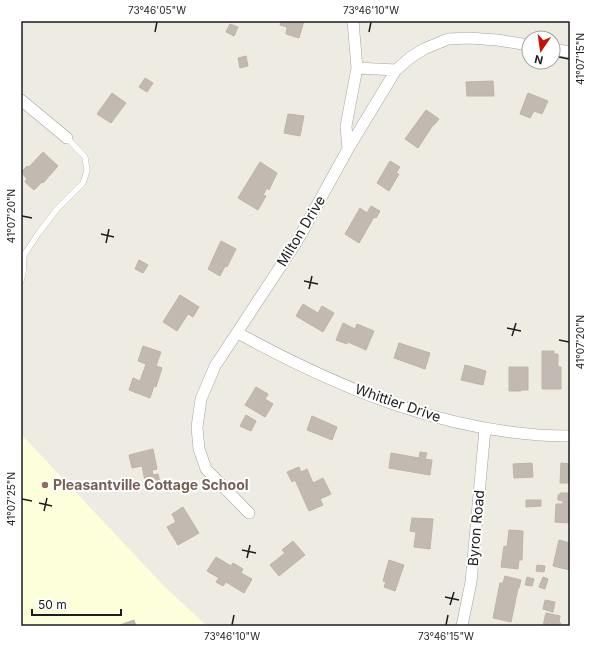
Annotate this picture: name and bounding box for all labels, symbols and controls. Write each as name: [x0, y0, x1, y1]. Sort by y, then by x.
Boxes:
text: 73°46'05"W: [128, 4, 186, 16]
text: 73°46'10"W: [343, 4, 399, 16]
north arrow: [521, 30, 561, 70]
text: 41°07'15"N: [574, 33, 586, 85]
text: N: [533, 52, 544, 68]
text: 41°07'20"N: [5, 189, 17, 243]
street label: Milton Drive: [273, 192, 328, 269]
text: 41°07'20"N: [574, 315, 586, 369]
street label: Whittier Drive: [353, 380, 443, 425]
text: 41°07'25"N: [5, 472, 17, 526]
place label: Pleasantville Cottage School: [53, 476, 249, 493]
marker: Pleasantville Cottage School: [40, 480, 50, 490]
street label: Byron Road: [464, 489, 487, 567]
scale bar: [32, 591, 121, 617]
text: 50 m: [38, 597, 67, 612]
text: 73°46'10"W: [204, 630, 260, 642]
text: 73°46'15"W: [418, 630, 474, 642]

